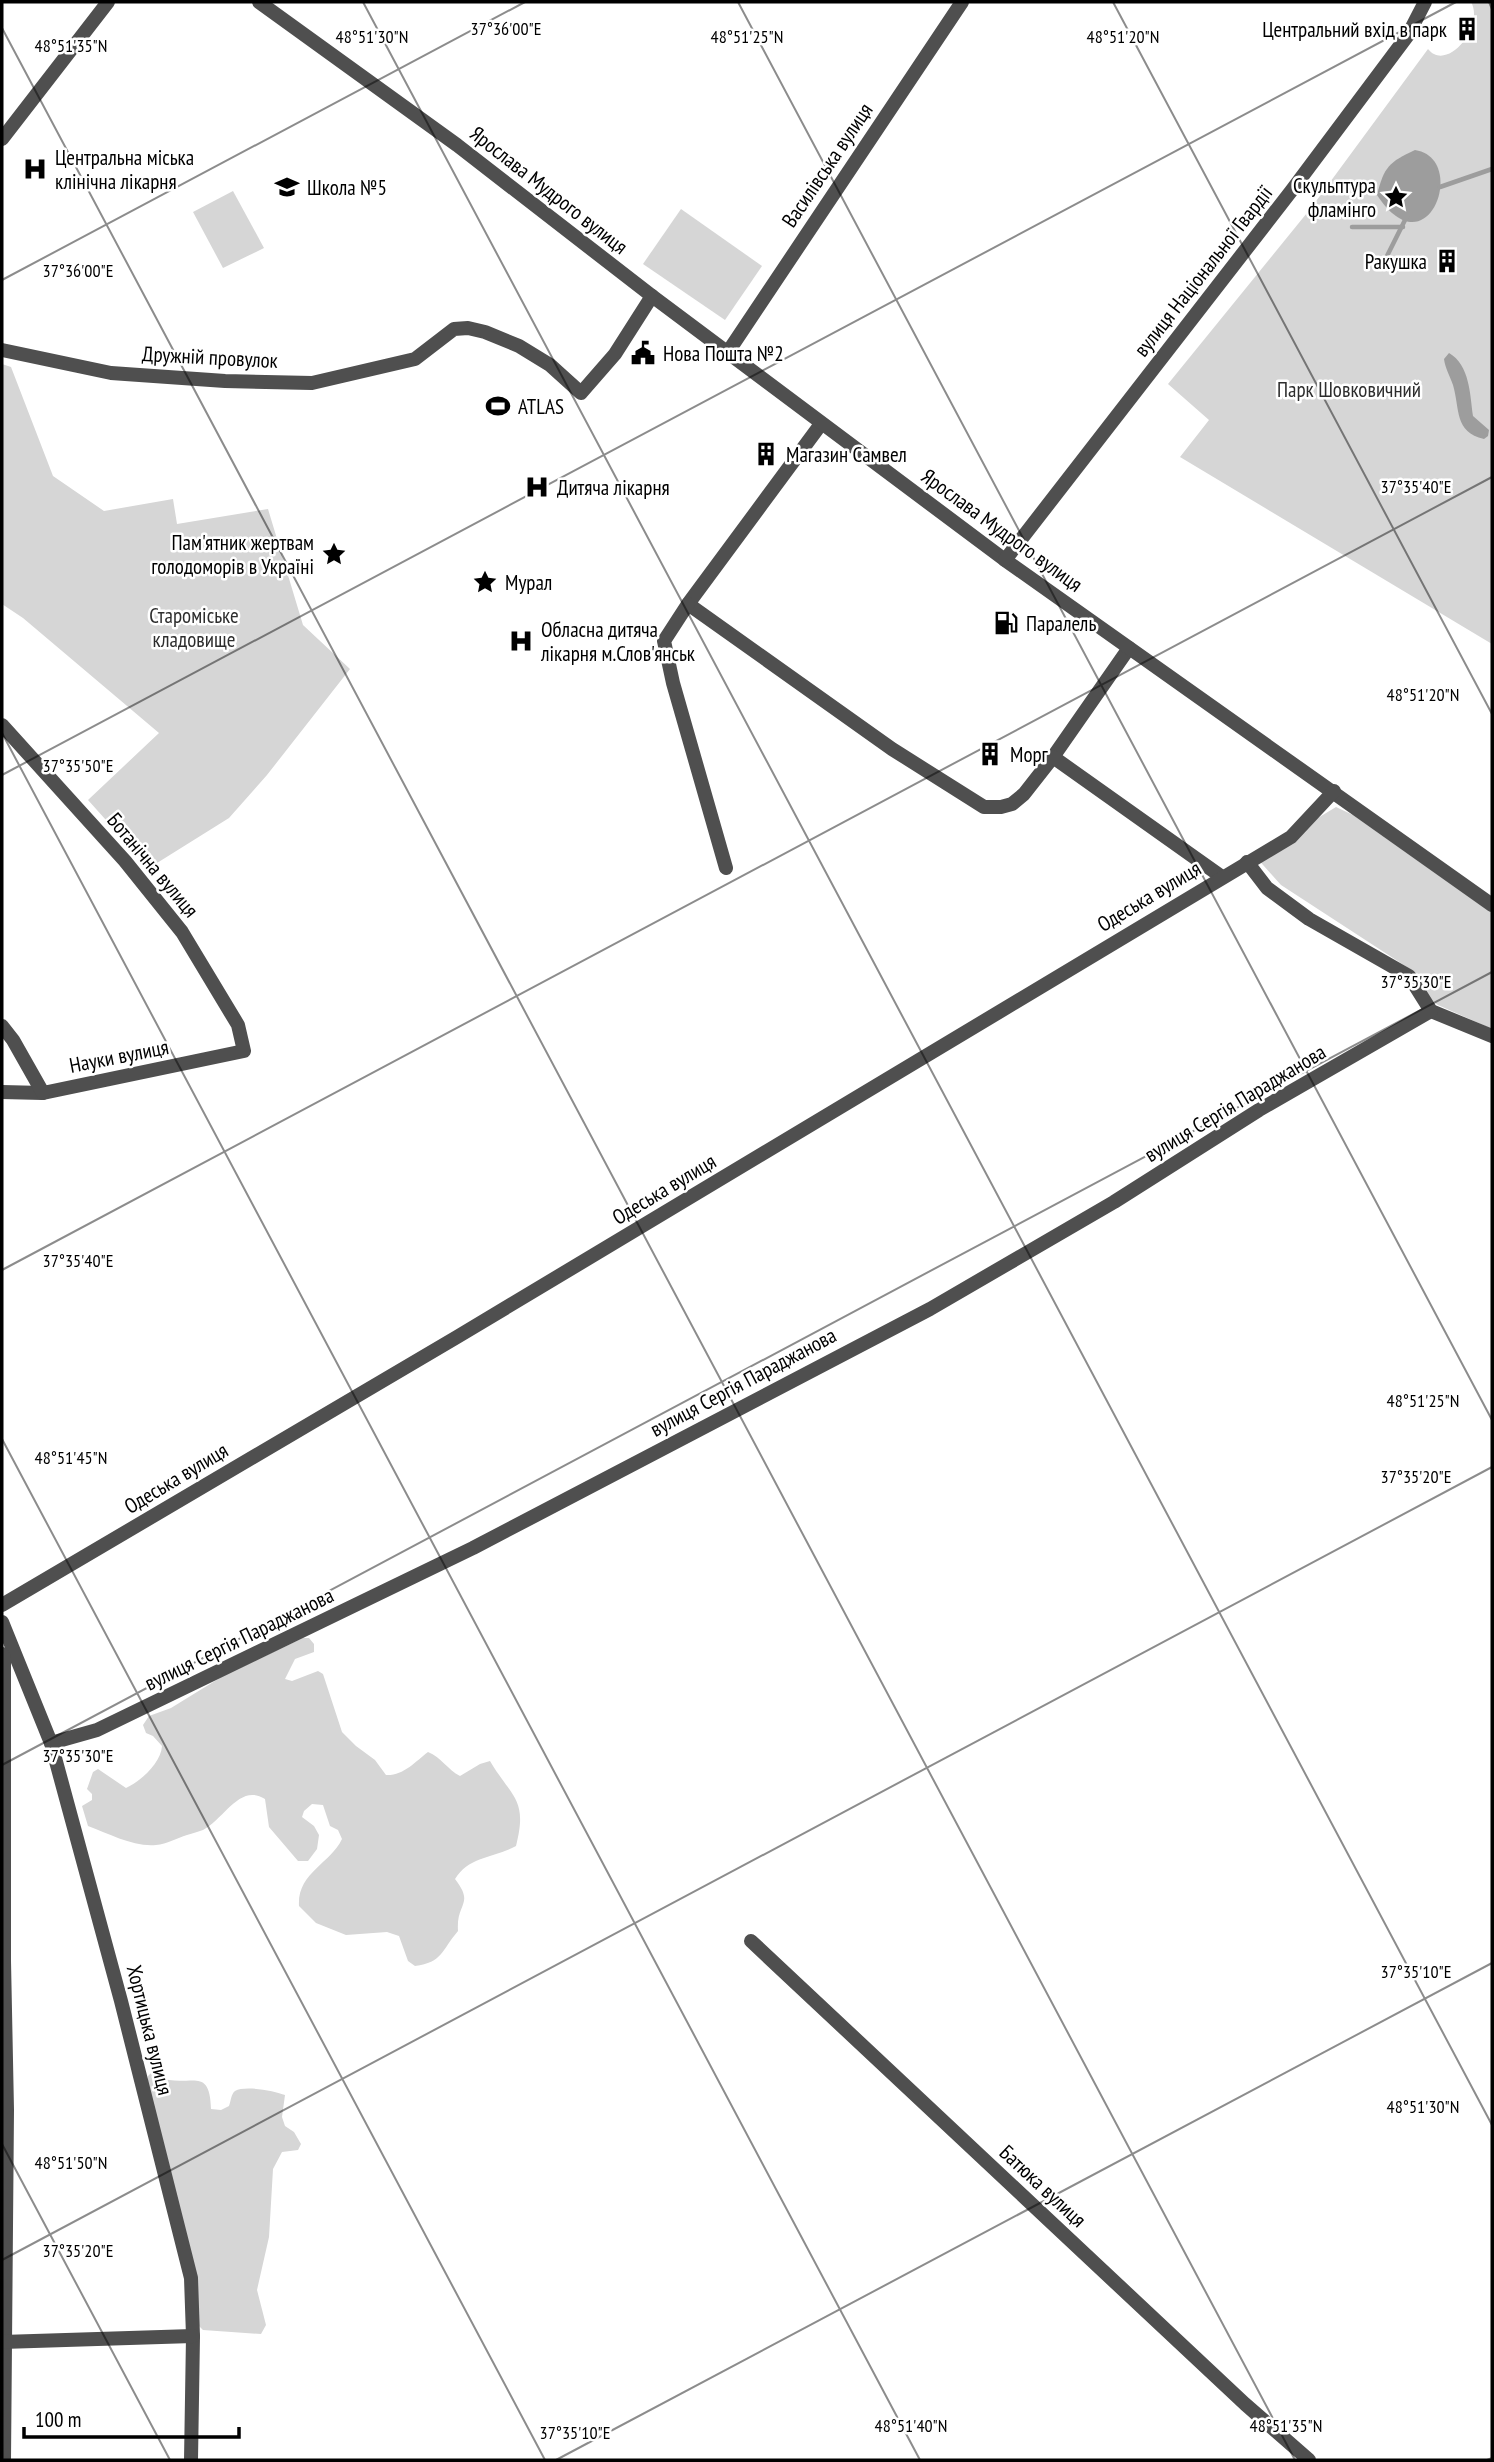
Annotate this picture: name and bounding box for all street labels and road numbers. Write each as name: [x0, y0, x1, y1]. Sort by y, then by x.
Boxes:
street label: Василівська вулиця: [775, 98, 879, 232]
street label: Ярослава Мудрого вулиця: [465, 120, 633, 260]
street label: вулиця Національної Гвардії: [1128, 180, 1278, 362]
street label: Дружній провулок: [141, 340, 279, 374]
street label: Ярослава Мудрого вулиця: [916, 462, 1088, 598]
street label: Ботанічна вулиця: [101, 807, 205, 923]
street label: Одеська вулиця: [1092, 854, 1206, 938]
street label: Науки вулиця: [67, 1033, 171, 1079]
street label: вулиця Сергія Параджанова: [1139, 1038, 1331, 1168]
street label: Одеська вулиця: [607, 1147, 721, 1231]
street label: вулиця Сергія Параджанова: [645, 1322, 841, 1442]
street label: Одеська вулиця: [119, 1436, 233, 1520]
street label: вулиця Сергія Параджанова: [140, 1582, 338, 1696]
street label: Хортицька вулиця: [121, 1962, 179, 2098]
street label: Батюка вулиця: [994, 2139, 1092, 2233]

